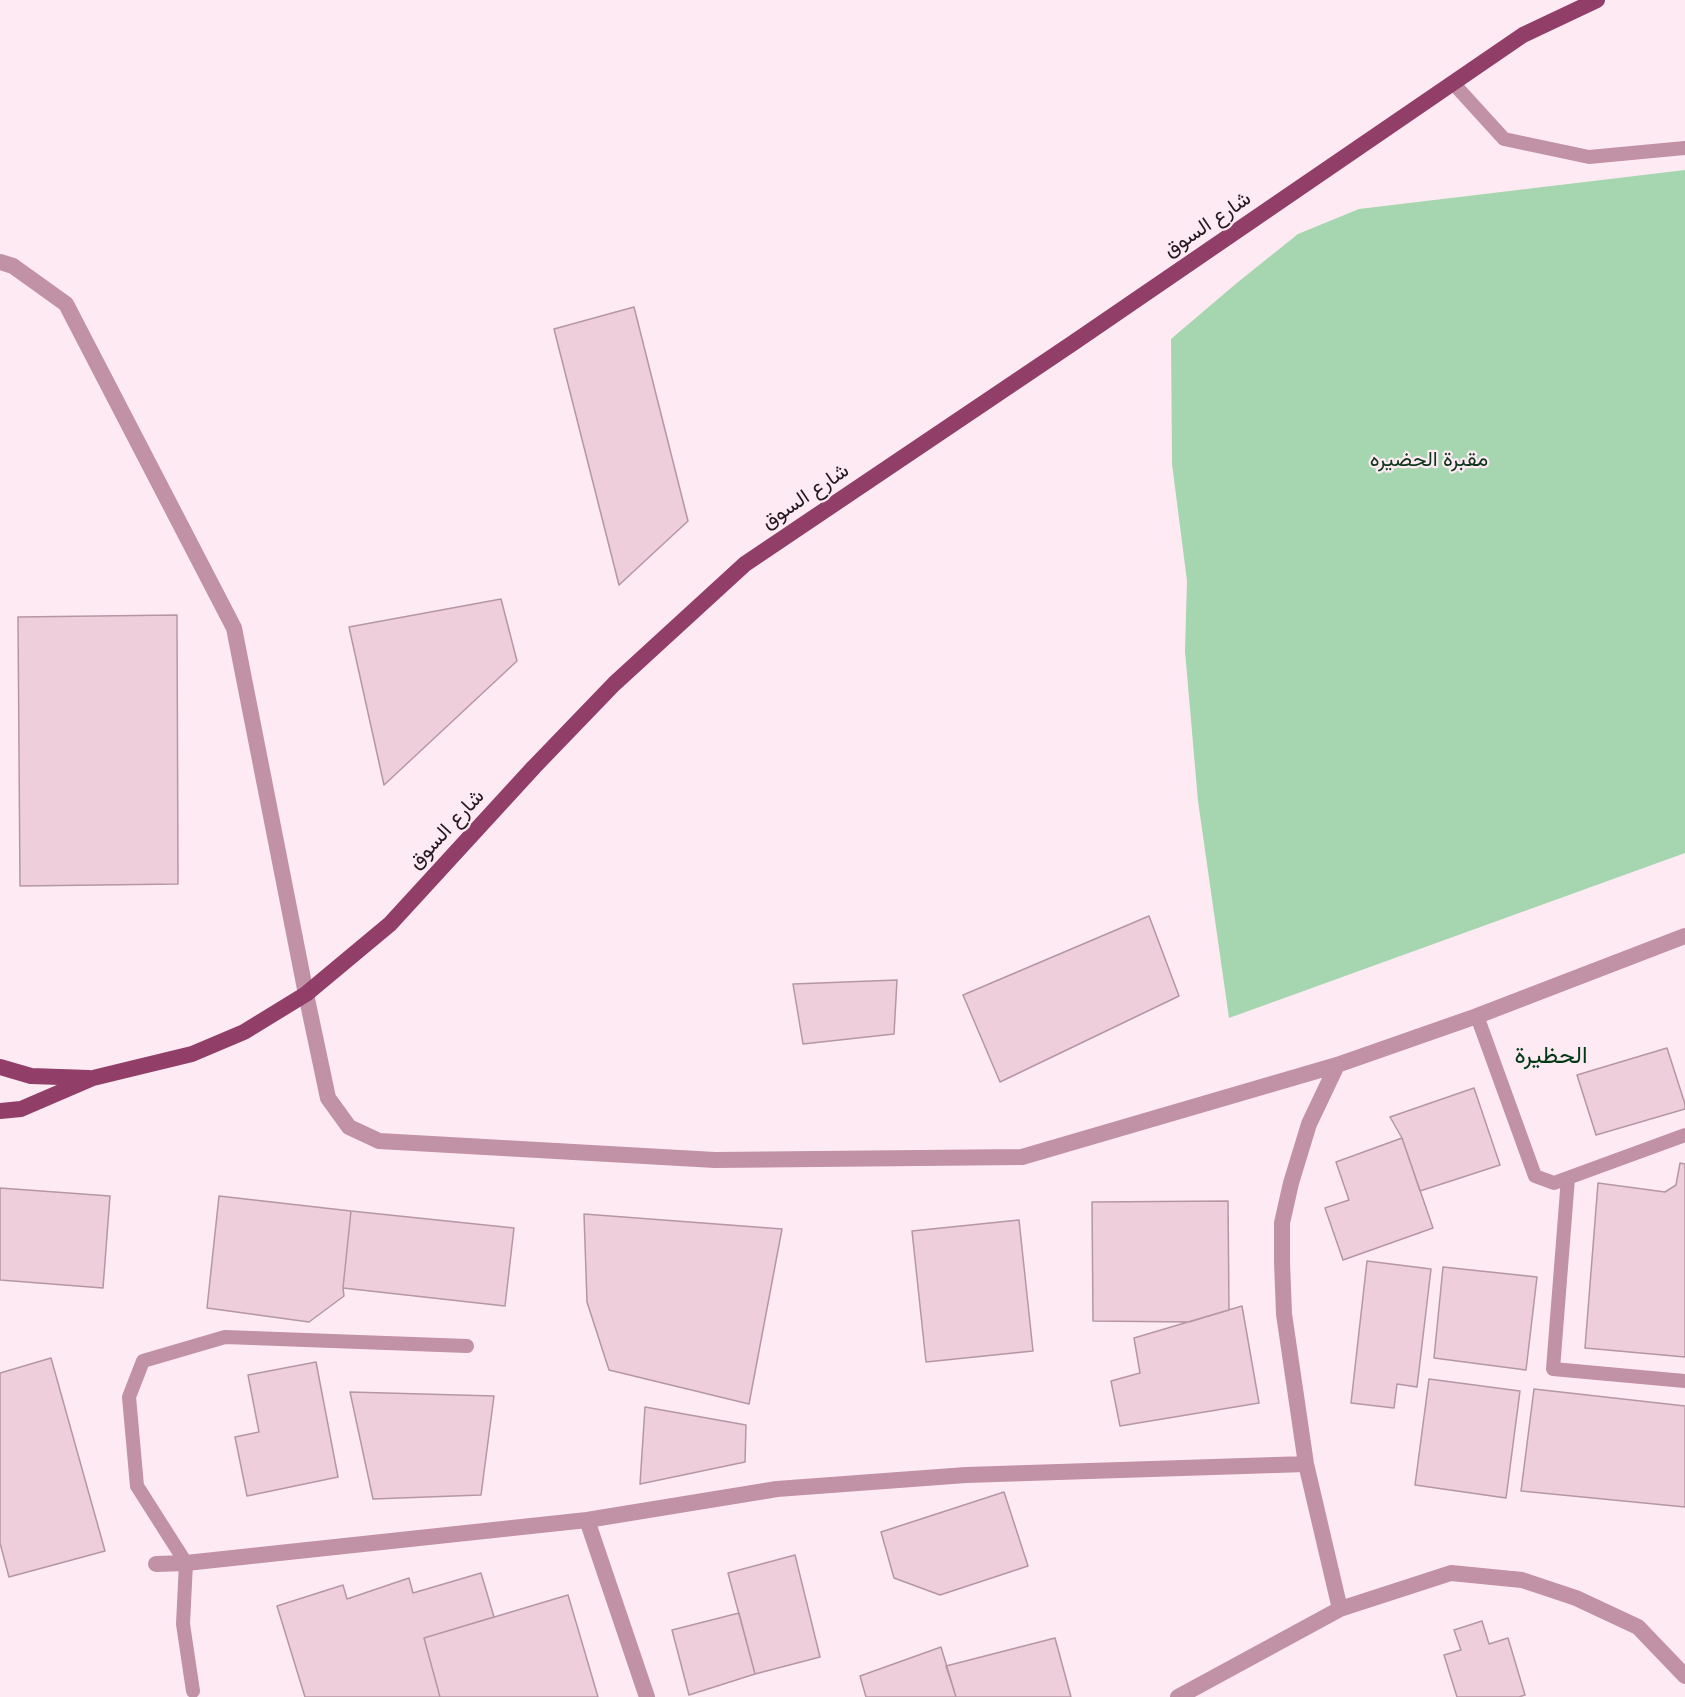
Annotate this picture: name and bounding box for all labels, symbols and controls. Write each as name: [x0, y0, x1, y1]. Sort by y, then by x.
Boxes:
street label: شارع السوق: [1158, 186, 1256, 262]
park label: مقبرة الحضيره: [1370, 446, 1488, 472]
street label: شارع السوق: [756, 458, 854, 534]
street label: شارع السوق: [403, 784, 489, 874]
district label: الحظيرة: [1514, 1041, 1588, 1069]

